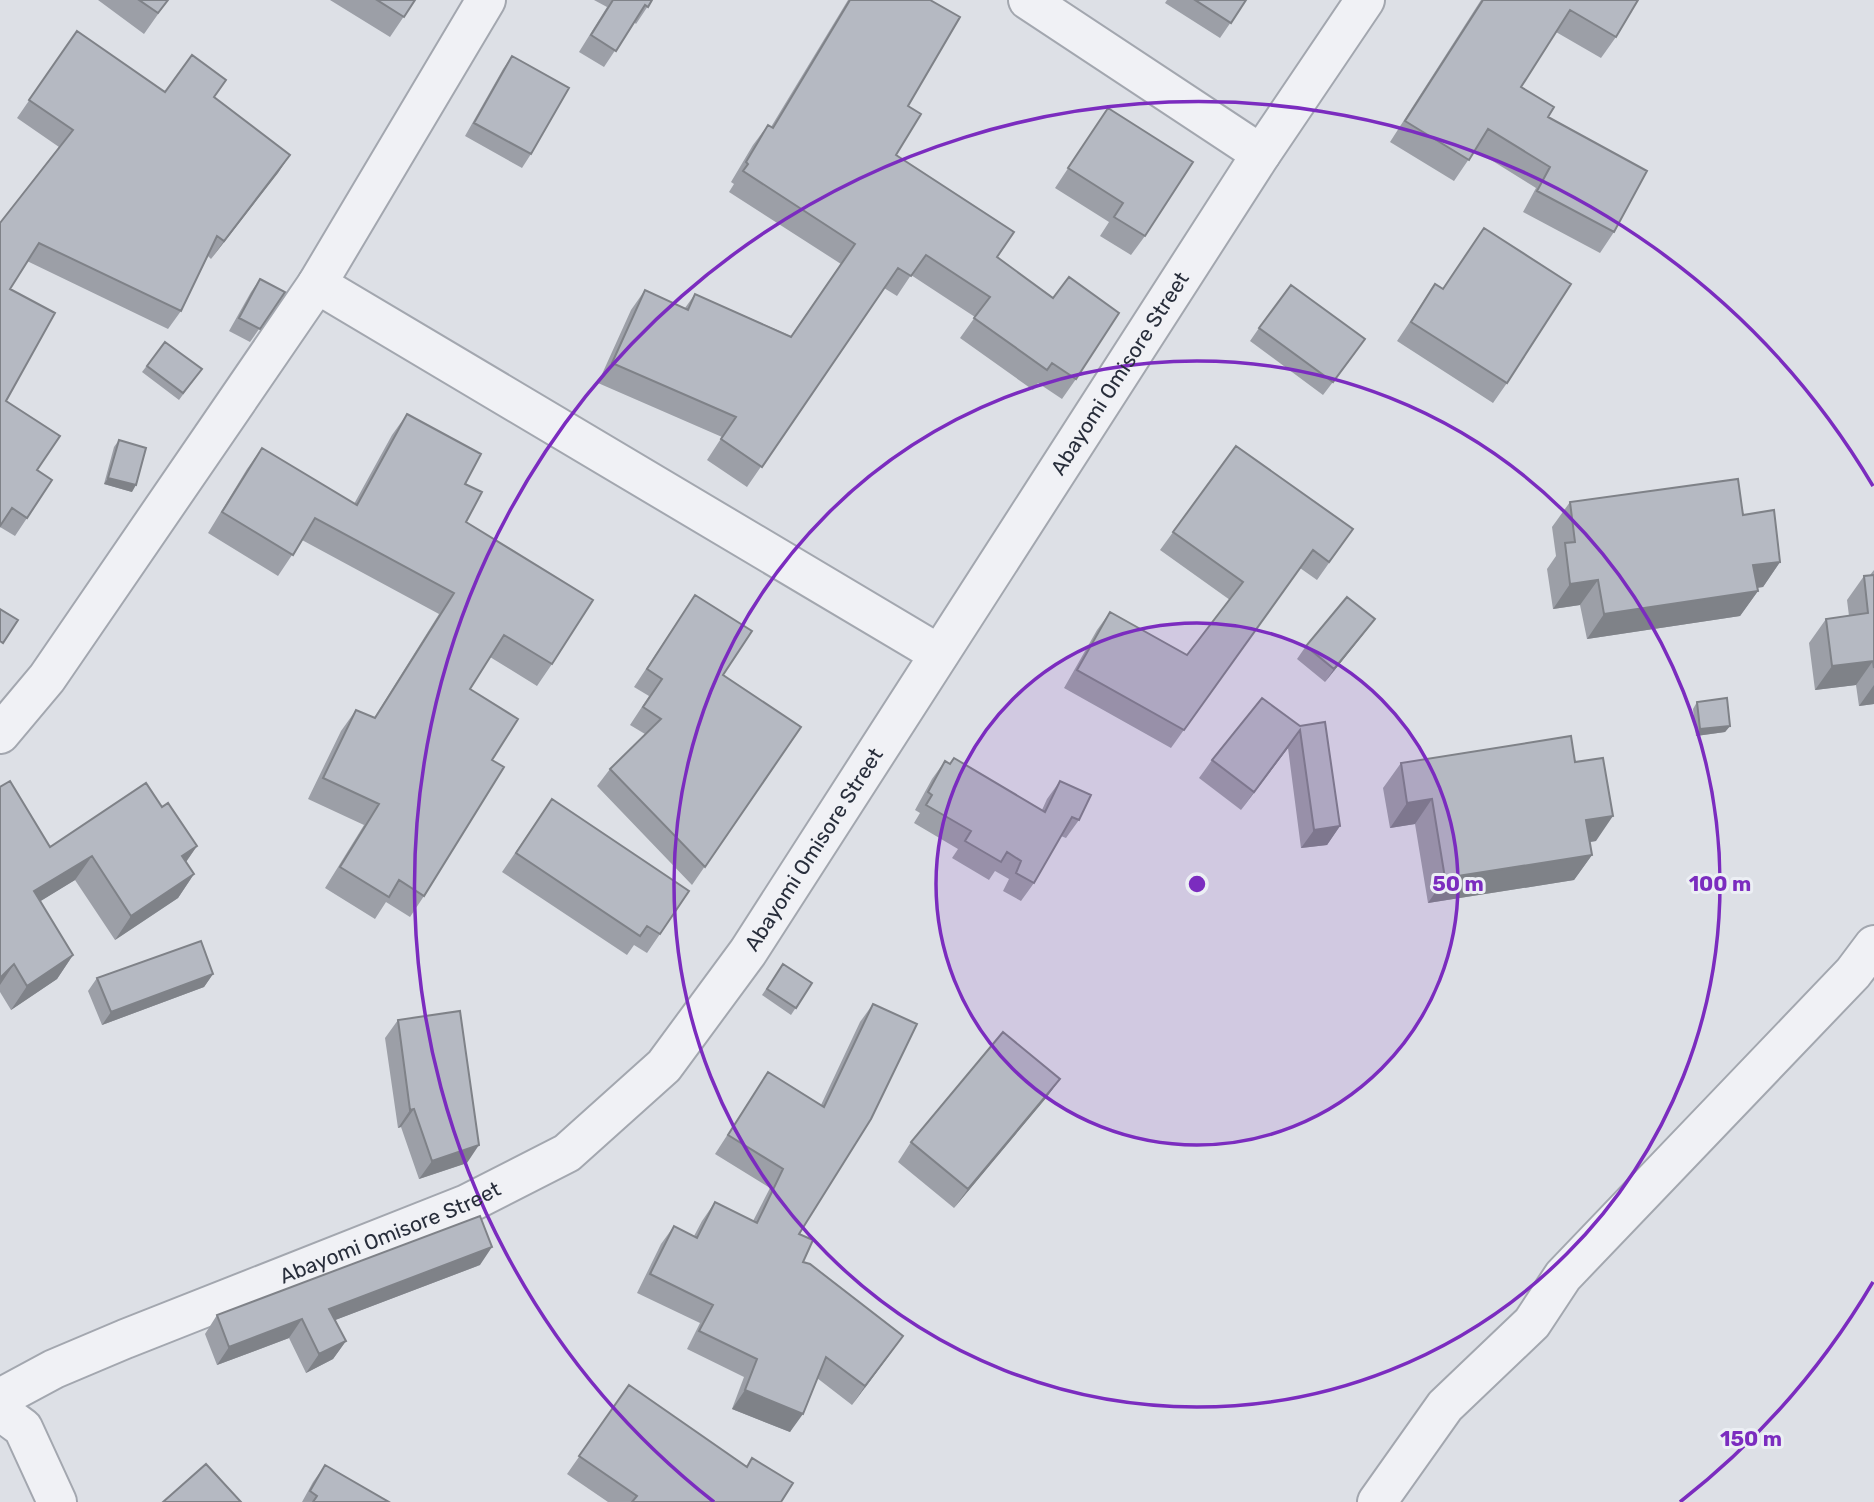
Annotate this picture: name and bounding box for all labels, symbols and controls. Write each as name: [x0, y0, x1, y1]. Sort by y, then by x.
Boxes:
street label: Abayomi Omisore Street: [1045, 267, 1194, 479]
street label: Abayomi Omisore Street: [739, 743, 888, 955]
text: 50 m: [1432, 871, 1484, 896]
text: 100 m: [1689, 871, 1751, 896]
centre of rings: [1185, 872, 1209, 896]
street label: Abayomi Omisore Street: [276, 1176, 505, 1289]
text: 150 m: [1720, 1426, 1782, 1451]

